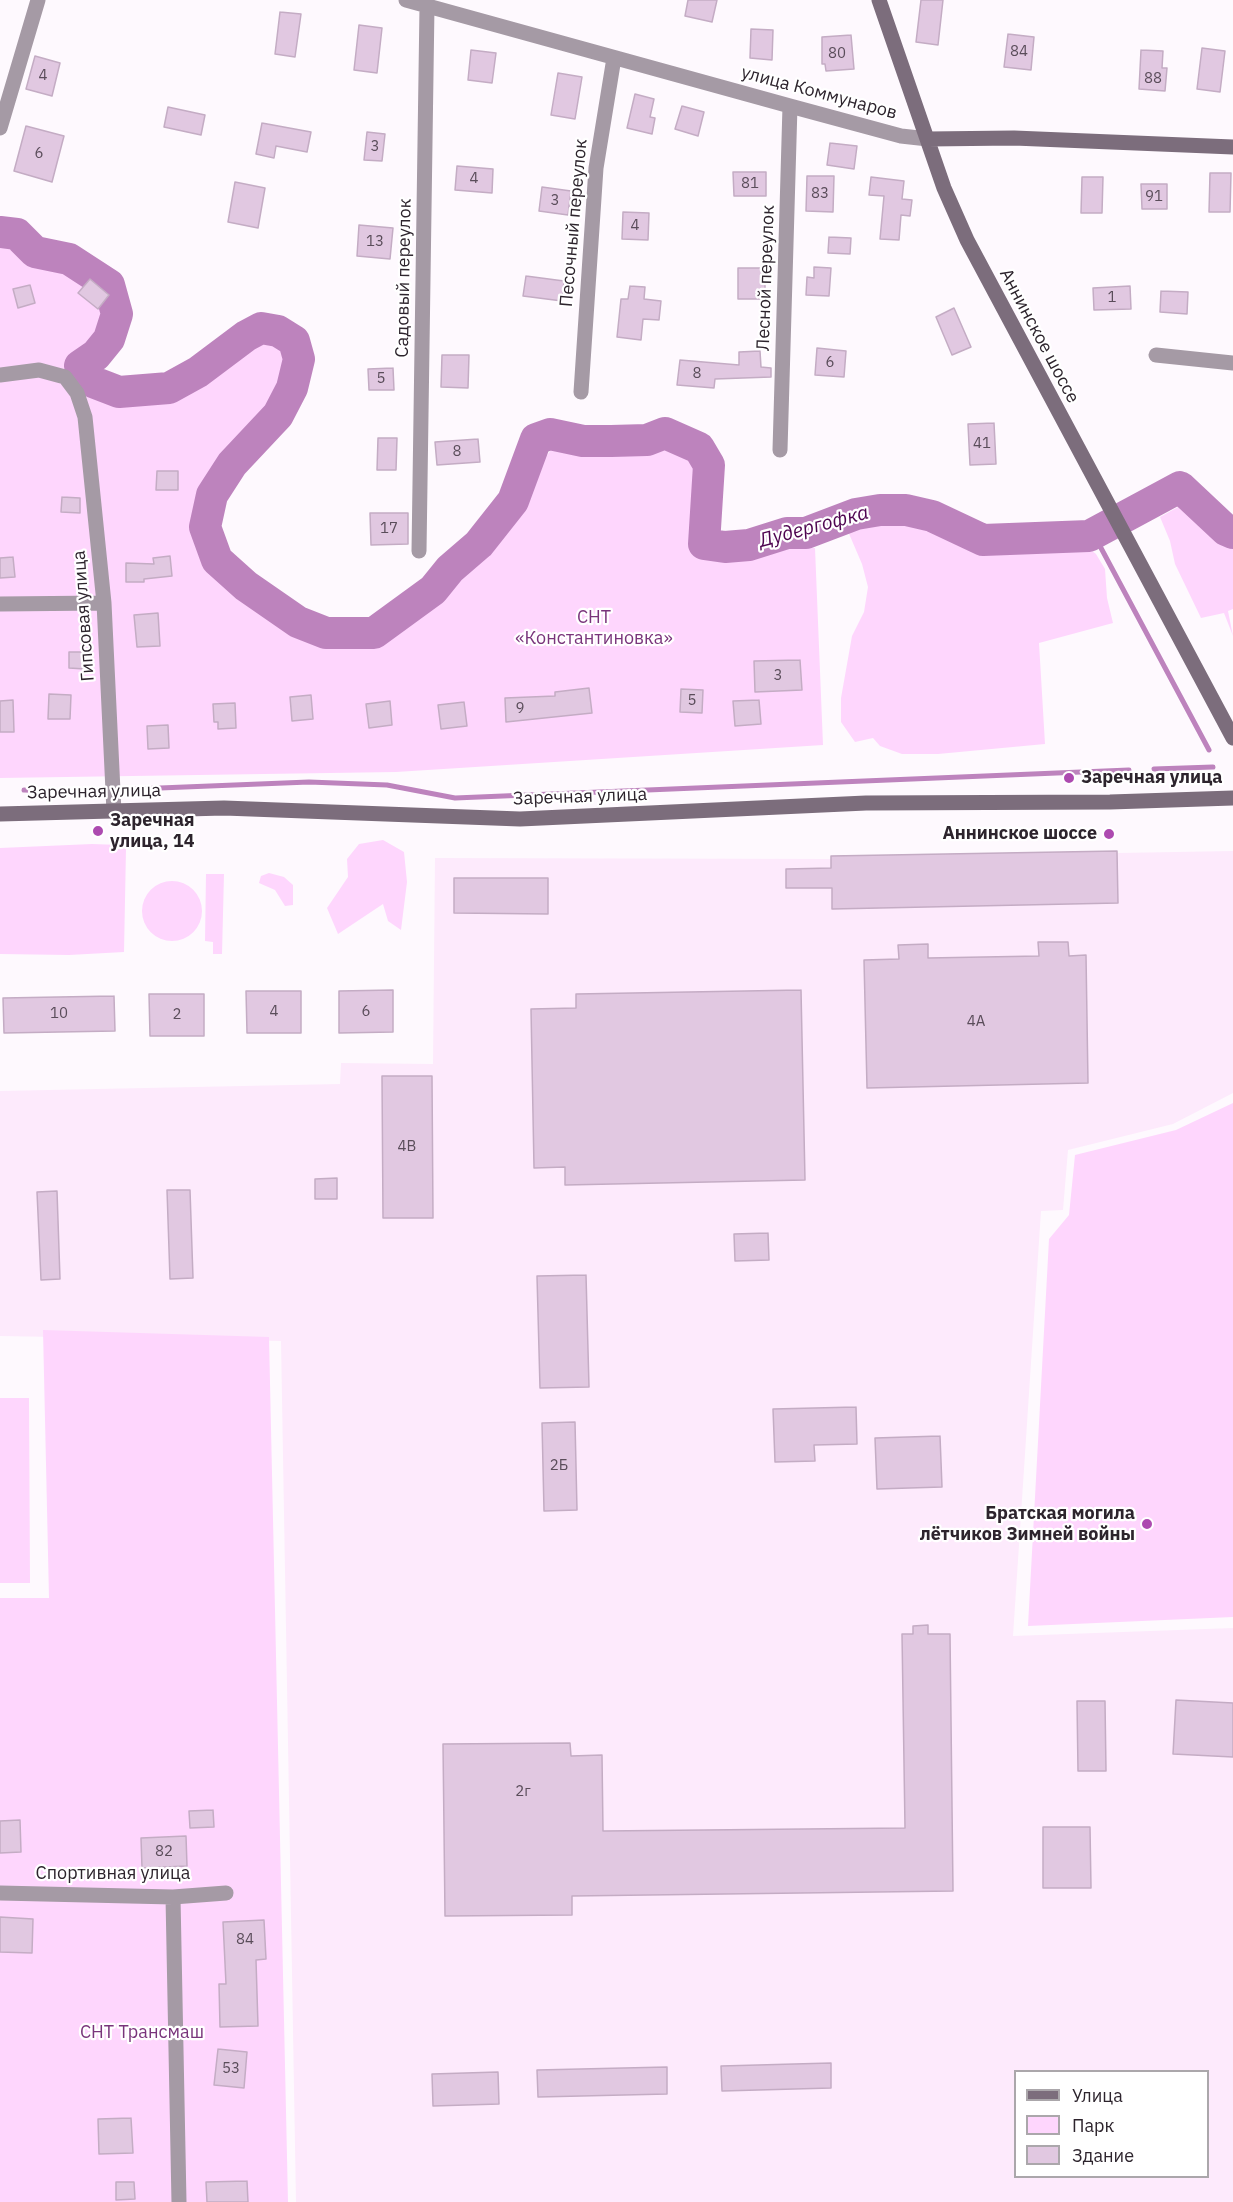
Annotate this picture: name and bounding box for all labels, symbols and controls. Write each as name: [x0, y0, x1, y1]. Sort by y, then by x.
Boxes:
house number: 84: [1010, 43, 1028, 61]
house number: 80: [828, 45, 846, 63]
street label: улица Коммунаров: [739, 62, 899, 124]
house number: 4: [39, 67, 47, 85]
house number: 88: [1144, 70, 1162, 88]
house number: 3: [371, 138, 379, 156]
street label: Песочный переулок: [556, 138, 592, 308]
house number: 6: [35, 145, 43, 163]
house number: 4: [470, 170, 478, 188]
house number: 81: [741, 175, 759, 193]
house number: 83: [811, 185, 829, 203]
house number: 91: [1145, 188, 1163, 206]
house number: 3: [551, 192, 559, 210]
street label: Садовый переулок: [392, 198, 416, 358]
street label: Лесной переулок: [753, 205, 779, 351]
house number: 4: [631, 217, 639, 235]
house number: 13: [366, 233, 384, 251]
street label: Аннинское шоссе: [994, 265, 1084, 407]
house number: 1: [1108, 289, 1116, 307]
house number: 6: [826, 354, 834, 372]
house number: 8: [693, 365, 701, 383]
house number: 5: [377, 370, 385, 388]
house number: 41: [973, 435, 991, 453]
house number: 8: [453, 443, 461, 461]
water label: Дудергофка: [757, 501, 871, 553]
house number: 17: [380, 520, 398, 538]
street label: Гипсовая улица: [69, 550, 99, 682]
park label: СНТ «Константиновка»: [515, 607, 673, 650]
house number: 3: [774, 667, 782, 685]
house number: 5: [688, 692, 696, 710]
house number: 9: [516, 700, 524, 718]
place label: Заречная улица: [1081, 767, 1223, 789]
marker: Заречная улица: [1062, 771, 1076, 785]
street label: Заречная улица: [27, 780, 161, 804]
street label: Заречная улица: [513, 784, 647, 810]
place label: Заречная улица, 14: [110, 810, 194, 852]
place label: Аннинское шоссе: [942, 823, 1097, 845]
marker: Заречная улица, 14: [91, 824, 105, 838]
marker: Аннинское шоссе: [1102, 827, 1116, 841]
house number: 4: [270, 1003, 278, 1021]
house number: 6: [362, 1003, 370, 1021]
house number: 10: [50, 1005, 68, 1023]
house number: 2: [173, 1006, 181, 1024]
house number: 4А: [967, 1013, 985, 1031]
house number: 4В: [398, 1138, 416, 1156]
house number: 2Б: [550, 1457, 568, 1475]
place label: Братская могила лётчиков Зимней войны: [920, 1503, 1135, 1546]
marker: Братская могила лётчиков Зимней войны: [1140, 1517, 1154, 1531]
house number: 2г: [515, 1783, 531, 1801]
house number: 82: [155, 1843, 173, 1861]
street label: Спортивная улица: [36, 1863, 190, 1885]
house number: 84: [236, 1931, 254, 1949]
park label: СНТ Трансмаш: [80, 2022, 204, 2044]
house number: 53: [222, 2060, 240, 2078]
legend: [1014, 2070, 1209, 2178]
text: Улица: [1072, 2084, 1123, 2107]
text: Парк: [1072, 2114, 1114, 2137]
text: Здание: [1072, 2144, 1134, 2167]

